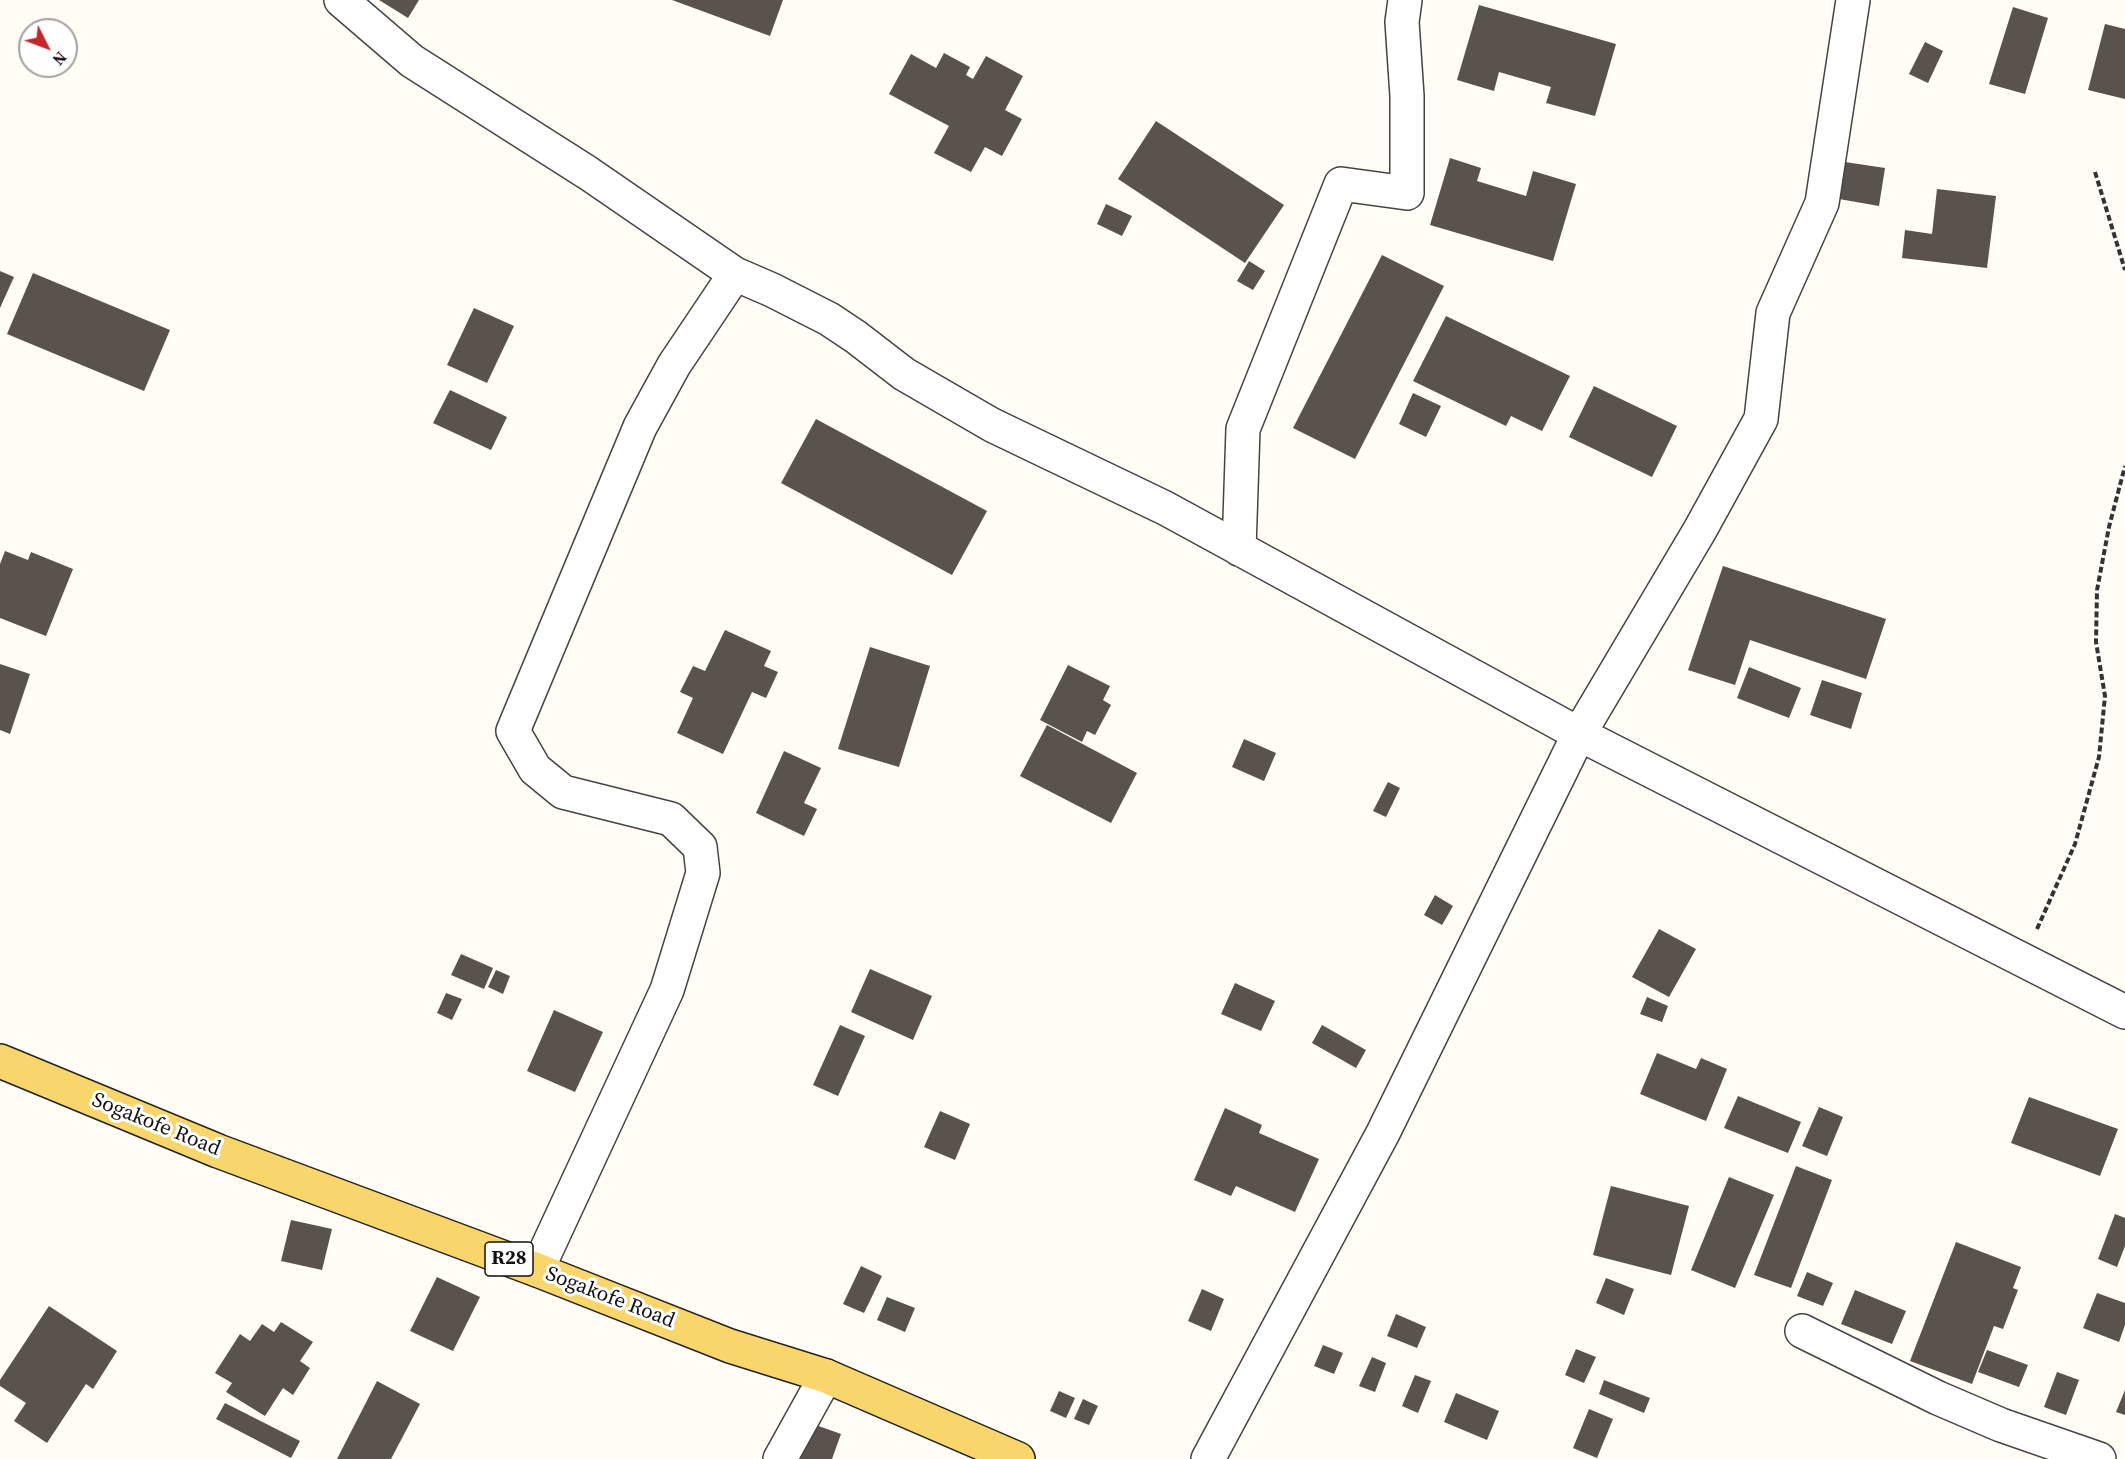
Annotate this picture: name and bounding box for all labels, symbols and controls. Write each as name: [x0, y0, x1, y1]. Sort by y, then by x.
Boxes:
north arrow: [18, 18, 78, 78]
text: N: [48, 47, 72, 70]
street label: Sogakofe Road: [88, 1088, 224, 1162]
road number: R28: [485, 1242, 533, 1276]
street label: Sogakofe Road: [542, 1262, 678, 1334]

